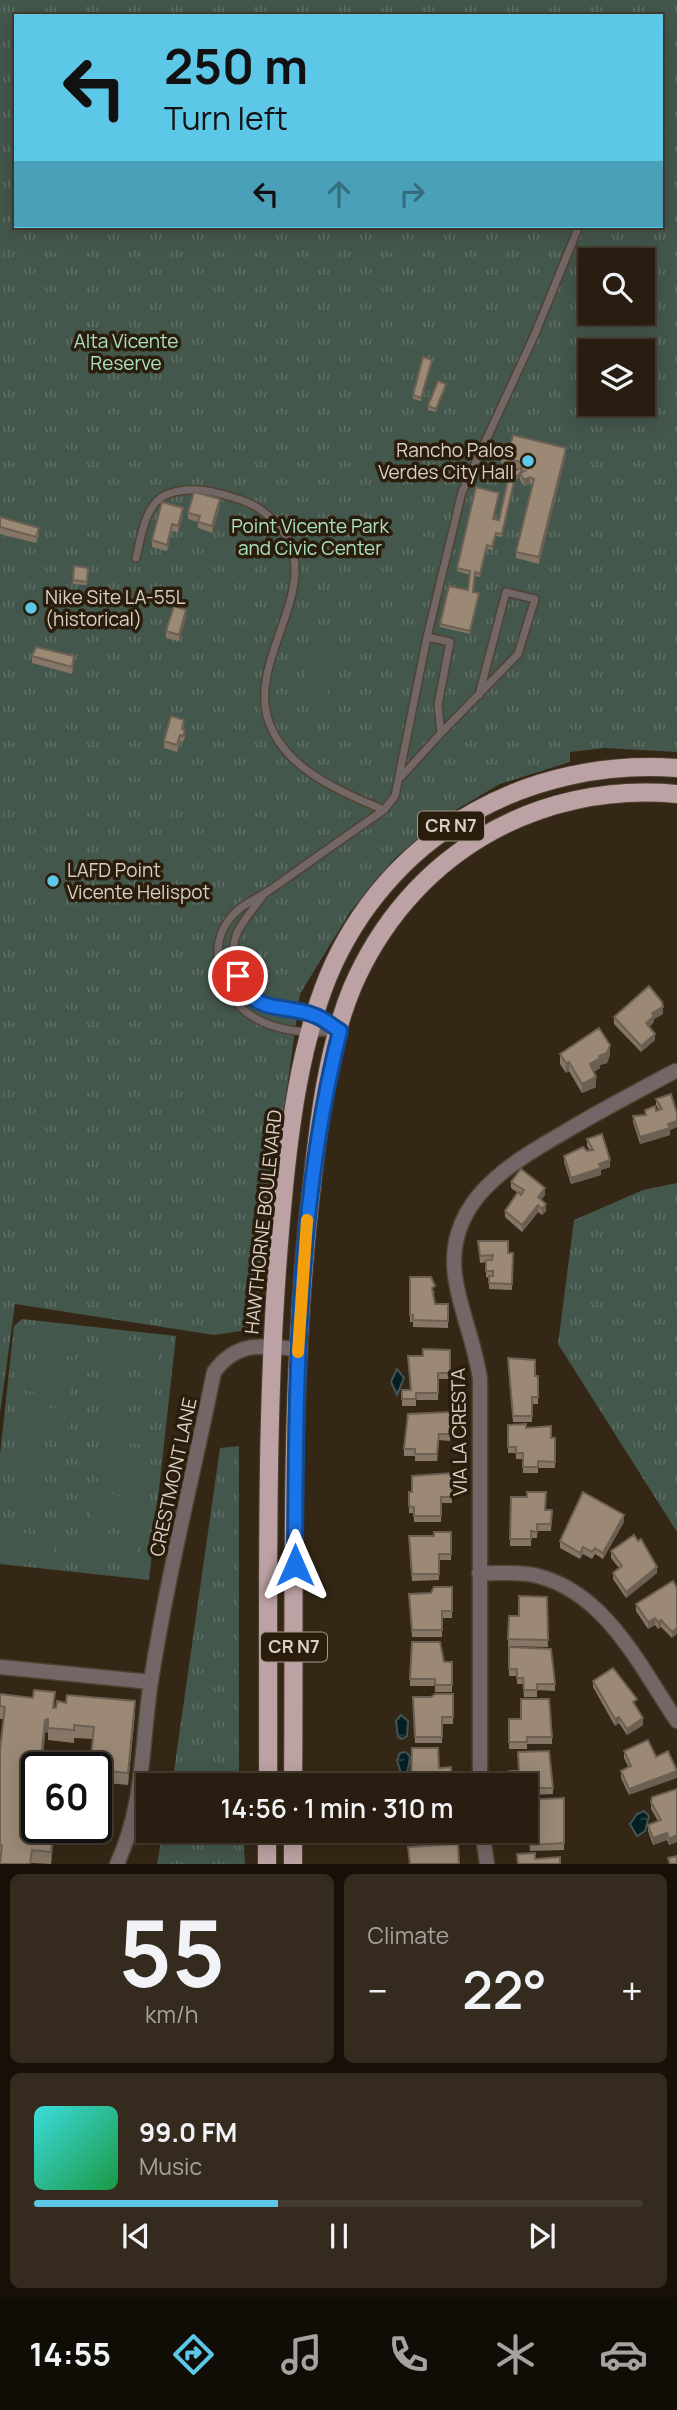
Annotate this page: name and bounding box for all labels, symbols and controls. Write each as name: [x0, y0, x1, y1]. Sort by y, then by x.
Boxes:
text: 250 m: [164, 32, 308, 99]
icon: left: [49, 42, 140, 133]
text: Turn left: [164, 96, 288, 140]
icon: left: [247, 175, 285, 213]
icon: ahead: [320, 175, 358, 213]
icon: right: [393, 175, 431, 213]
map controls: [578, 248, 655, 416]
button: search: [578, 248, 655, 325]
park label: Alta Vicente Reserve: [74, 328, 178, 376]
button: layers: [578, 339, 655, 416]
place label: Rancho Palos Verdes City Hall: [378, 437, 514, 485]
marker: Rancho Palos Verdes City Hall: [520, 453, 536, 469]
park label: Point Vicente Park and Civic Center: [231, 513, 389, 561]
place label: Nike Site LA-55L (historical): [45, 584, 186, 632]
marker: Nike Site LA-55L (historical): [23, 600, 39, 616]
road number: CR N7: [418, 812, 484, 840]
place label: LAFD Point Vicente Helispot: [67, 857, 210, 905]
marker: LAFD Point Vicente Helispot: [45, 873, 61, 889]
pin: [208, 946, 268, 1006]
icon: arrive: [219, 957, 257, 995]
street label: HAWTHORNE BOULEVARD: [238, 1109, 288, 1335]
street label: VIA LA CRESTA: [445, 1368, 473, 1496]
street label: CRESTMONT LANE: [143, 1395, 203, 1559]
position arrow: [258, 1528, 332, 1602]
road number: CR N7: [261, 1632, 327, 1662]
speed limit sign: 60: [21, 1752, 112, 1843]
text: 14:56 · 1 min · 310 m: [220, 1790, 454, 1826]
text: 55: [118, 1890, 225, 2014]
text: Climate: [368, 1919, 449, 1951]
text: 22°: [462, 1954, 547, 2025]
text: −: [368, 1964, 388, 2016]
text: +: [621, 1964, 643, 2016]
text: km/h: [145, 1998, 199, 2030]
text: 99.0 FM: [139, 2114, 237, 2150]
text: Music: [139, 2150, 202, 2182]
icon: previous: [117, 2217, 155, 2255]
icon: pause: [320, 2217, 358, 2255]
icon: next: [523, 2217, 561, 2255]
icon: directions: [169, 2330, 218, 2379]
icon: music: [277, 2330, 326, 2379]
icon: phone: [384, 2330, 433, 2379]
icon: climate: [491, 2330, 540, 2379]
icon: car: [599, 2330, 648, 2379]
text: 14:55: [29, 2332, 111, 2376]

